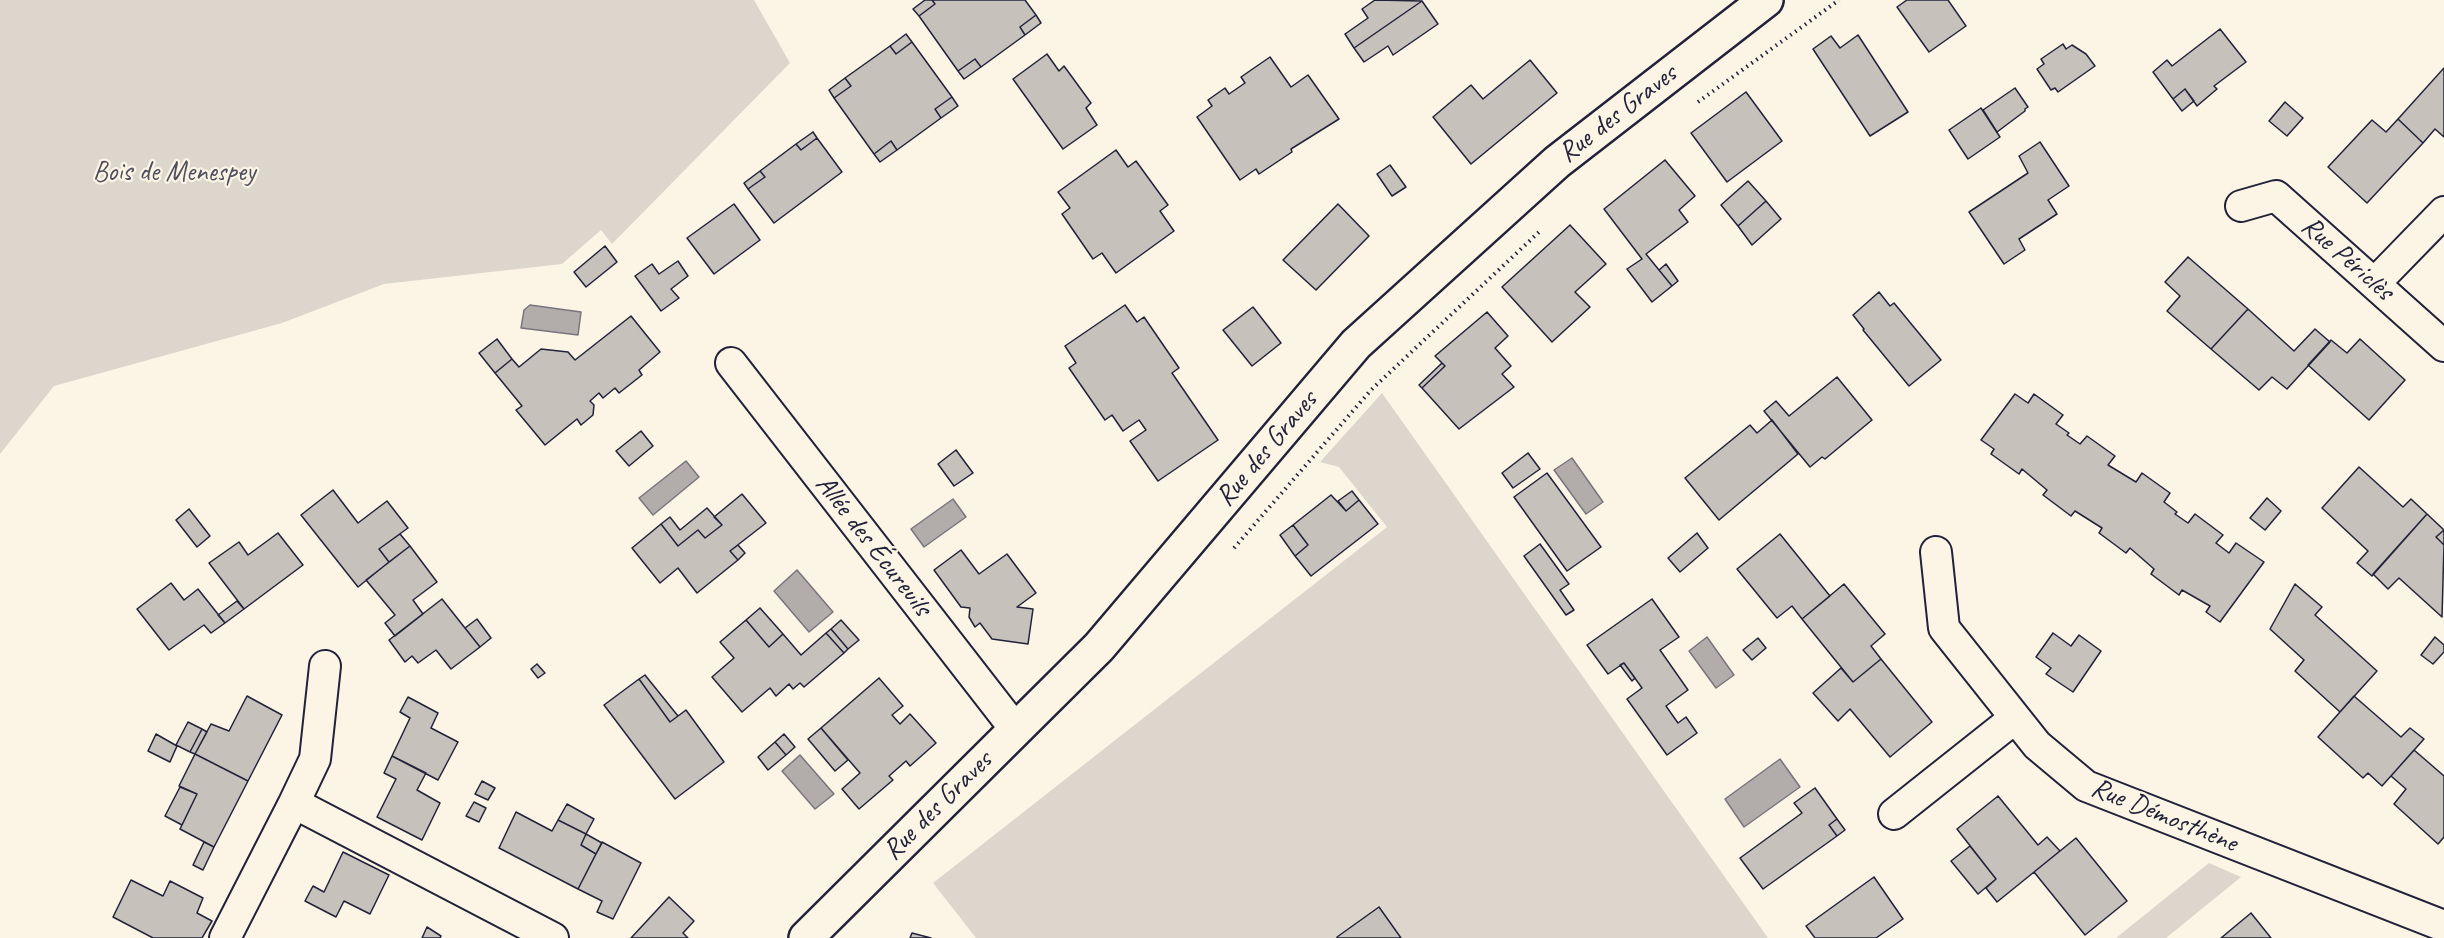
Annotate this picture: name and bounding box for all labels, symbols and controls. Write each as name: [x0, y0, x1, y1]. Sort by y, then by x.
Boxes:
street label: Rue des Graves: [1552, 57, 1684, 171]
park label: Bois de Menespey: [93, 156, 255, 190]
street label: Rue Périclès: [2294, 210, 2400, 308]
street label: Rue des Graves: [1209, 384, 1325, 514]
street label: Allée des Écureuils: [808, 469, 938, 623]
street label: Rue des Graves: [876, 744, 1000, 868]
street label: Rue Démosthène: [2086, 771, 2242, 861]

